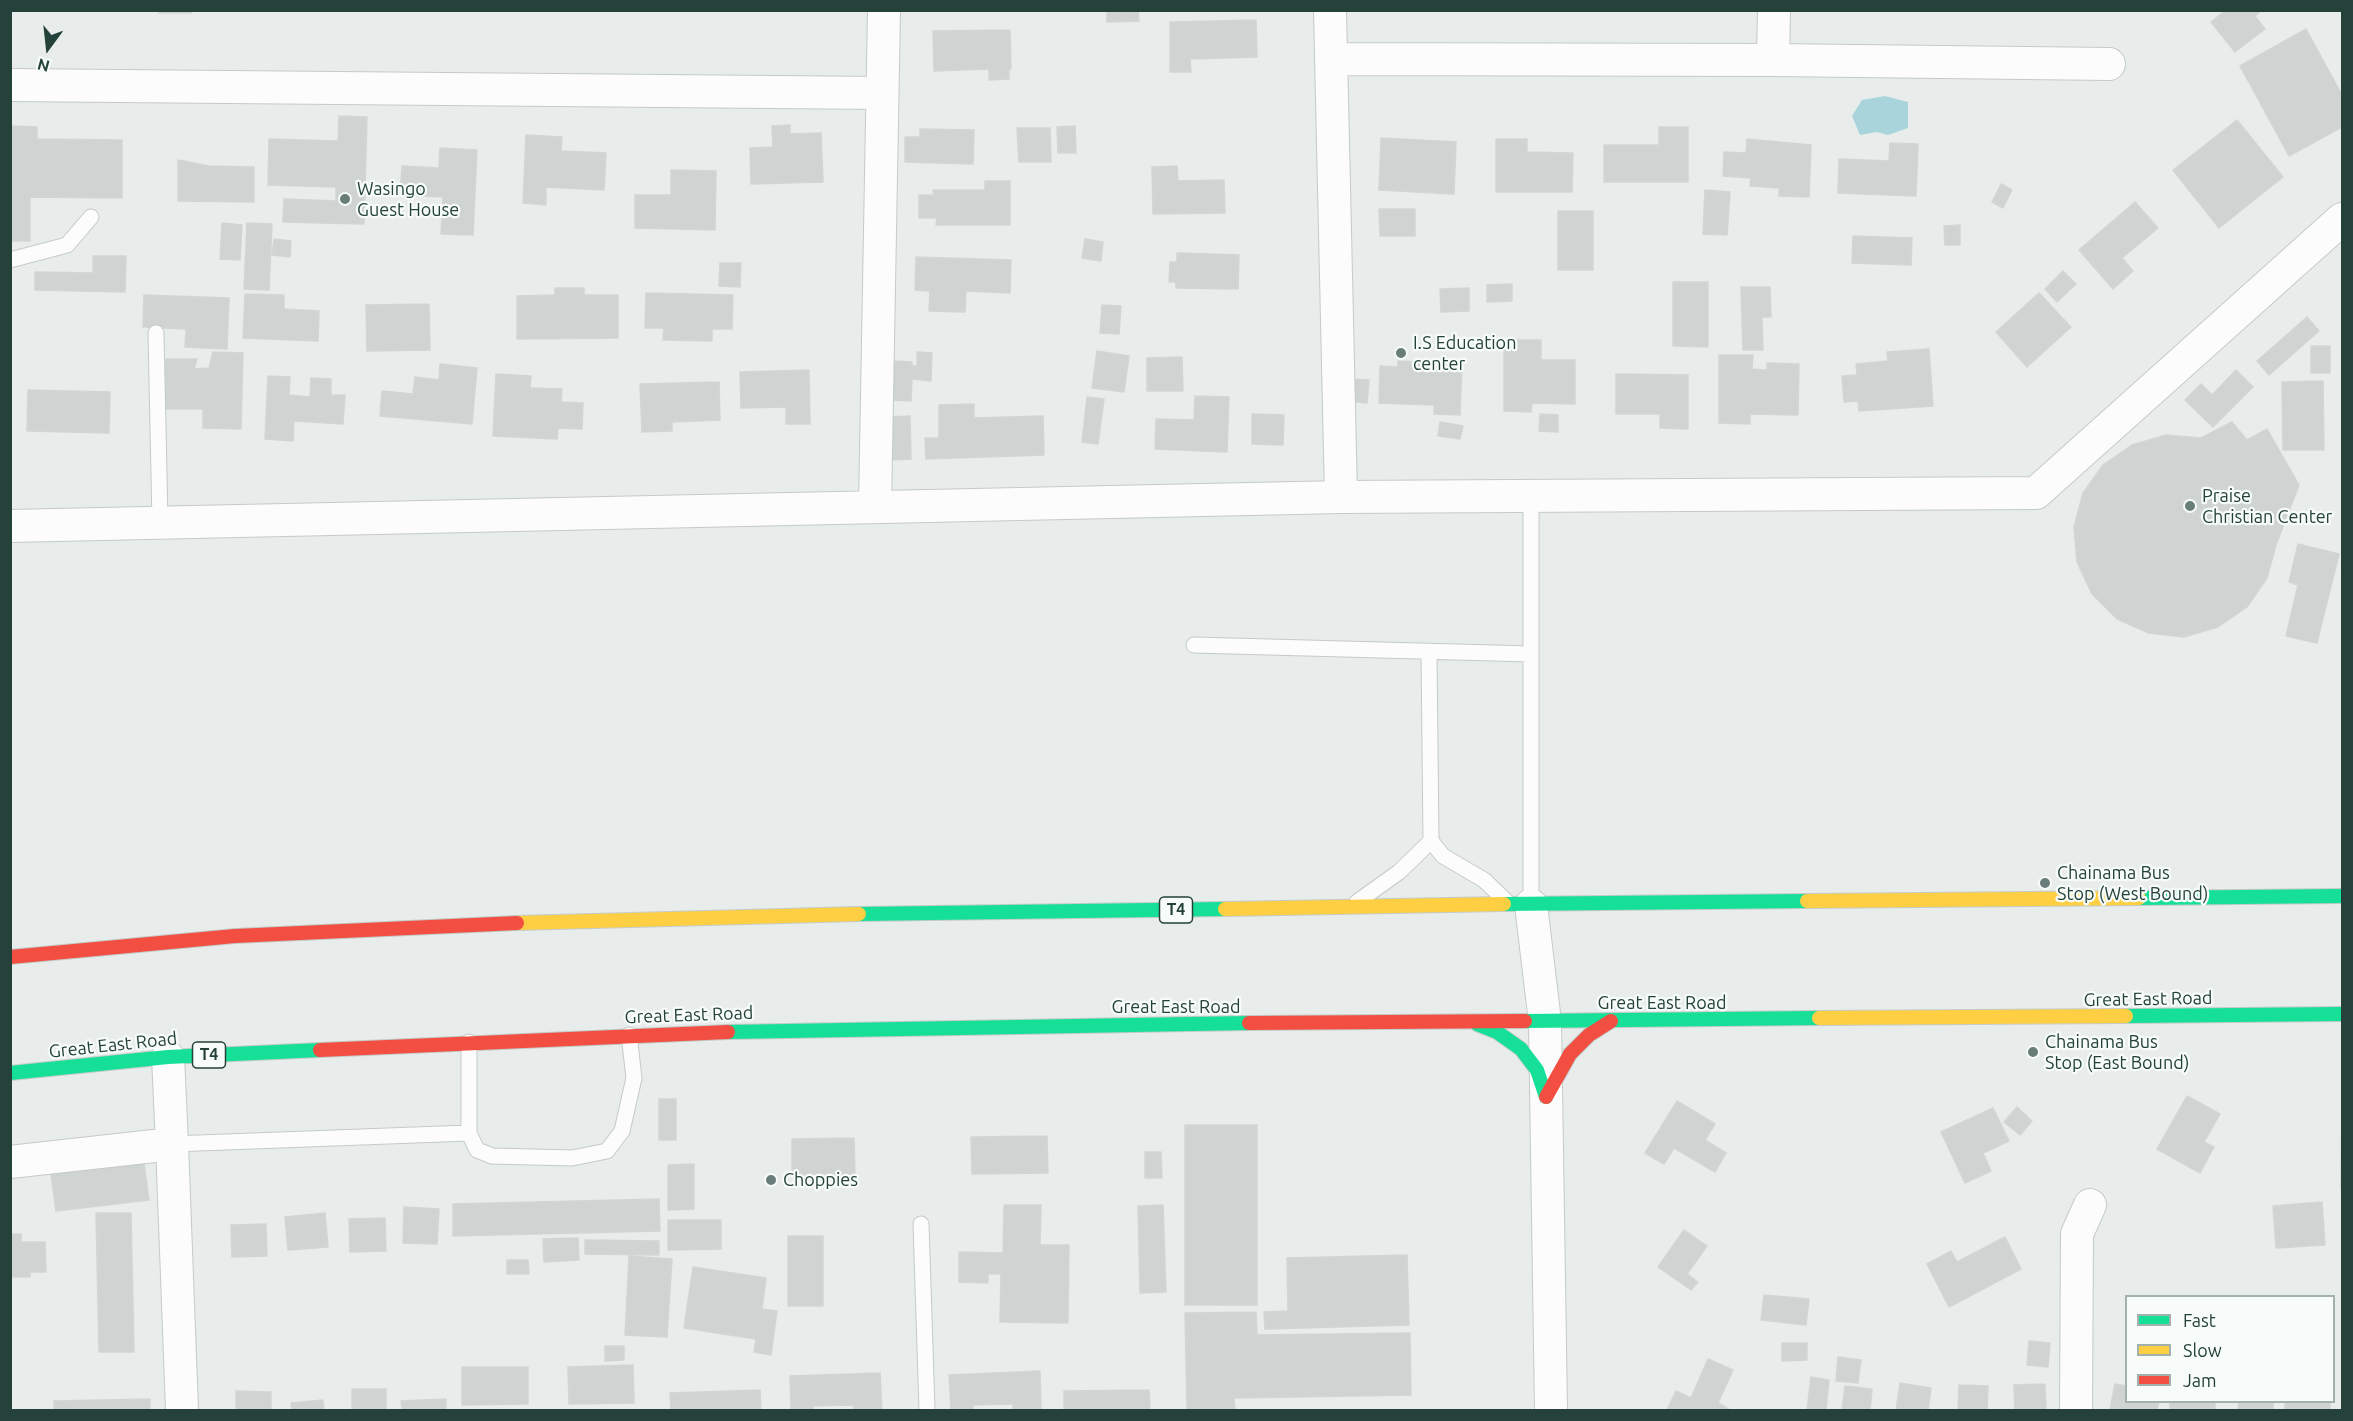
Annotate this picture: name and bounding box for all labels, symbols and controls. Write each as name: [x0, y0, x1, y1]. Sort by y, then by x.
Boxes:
north arrow: [18, 18, 78, 78]
text: N: [35, 55, 51, 76]
place label: Wasingo Guest House: [357, 178, 459, 220]
marker: Wasingo Guest House: [338, 192, 352, 206]
place label: I.S Education center: [1413, 332, 1516, 374]
marker: I.S Education center: [1394, 346, 1408, 360]
place label: Praise Christian Center: [2202, 485, 2332, 528]
marker: Praise Christian Center: [2183, 499, 2197, 513]
place label: Chainama Bus Stop (West Bound): [2057, 862, 2208, 904]
marker: Chainama Bus Stop (West Bound): [2038, 876, 2052, 890]
road number: T4: [1160, 897, 1192, 923]
street label: Great East Road: [2083, 987, 2213, 1011]
street label: Great East Road: [1598, 992, 1726, 1014]
street label: Great East Road: [1112, 996, 1240, 1018]
street label: Great East Road: [624, 1002, 754, 1028]
street label: Great East Road: [48, 1028, 178, 1062]
place label: Chainama Bus Stop (East Bound): [2045, 1031, 2189, 1074]
road number: T4: [192, 1042, 226, 1068]
marker: Chainama Bus Stop (East Bound): [2026, 1045, 2040, 1059]
place label: Choppies: [783, 1169, 858, 1191]
marker: Choppies: [764, 1173, 778, 1187]
legend: [2125, 1295, 2335, 1403]
text: Fast: [2183, 1310, 2216, 1330]
text: Slow: [2183, 1340, 2222, 1360]
text: Jam: [2183, 1370, 2217, 1390]

